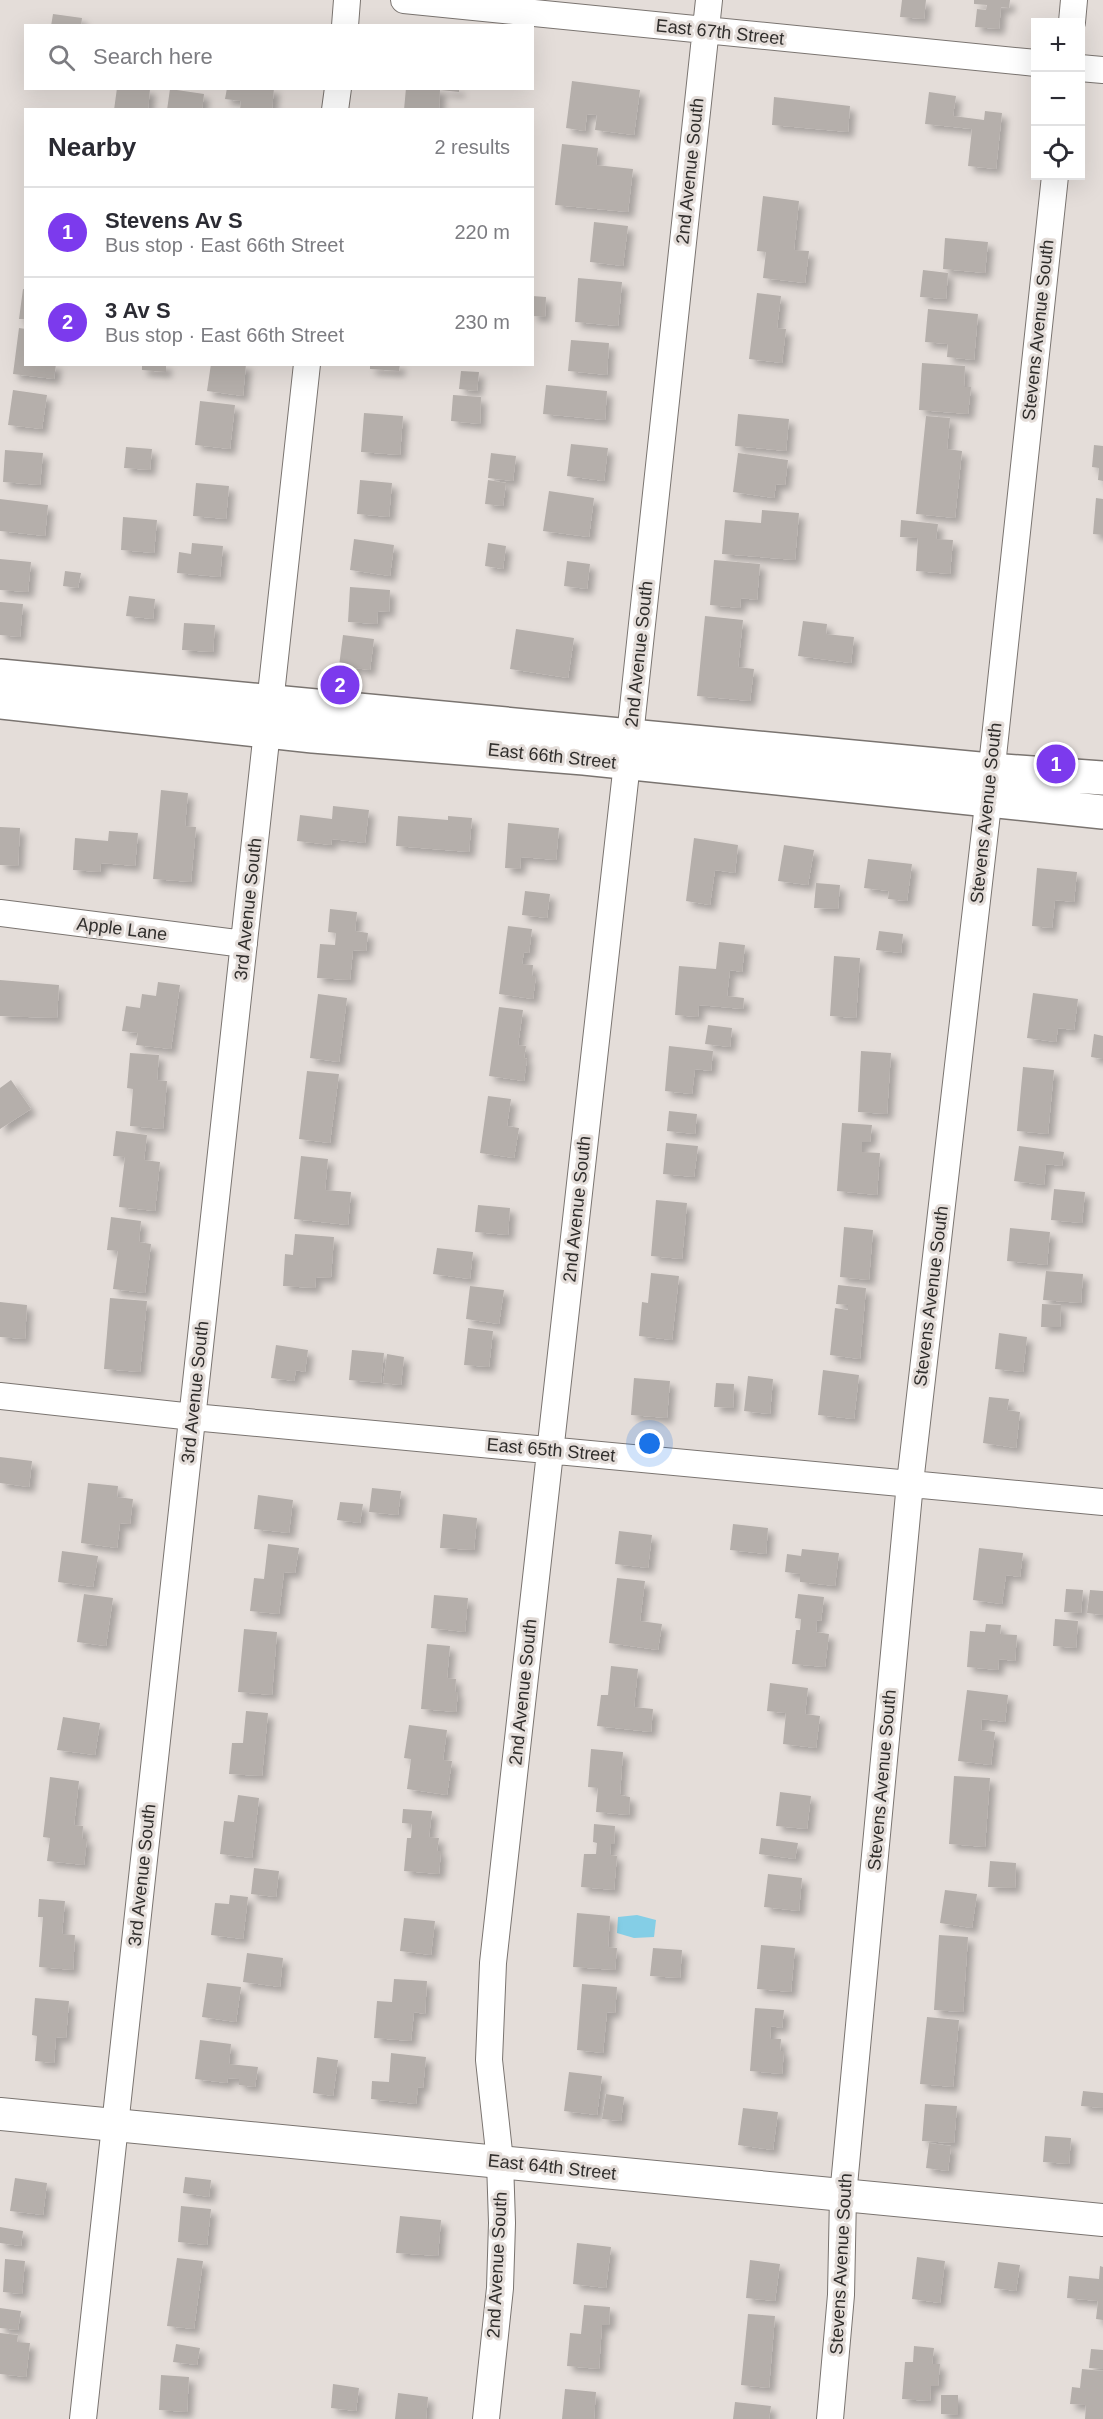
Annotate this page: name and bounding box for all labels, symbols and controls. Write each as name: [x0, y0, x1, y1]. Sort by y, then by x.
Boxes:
street label: East 67th Street: [655, 15, 785, 49]
map controls: [1031, 18, 1085, 180]
button: +: [1031, 18, 1085, 72]
search box: [24, 24, 534, 90]
icon: search: [45, 41, 78, 74]
text: Search here: [93, 44, 213, 69]
button: −: [1031, 72, 1085, 126]
street label: 2nd Avenue South: [672, 97, 708, 245]
button: locate: [1031, 126, 1085, 180]
text: Nearby: [48, 132, 136, 162]
text: 2 results: [434, 136, 510, 158]
text: Stevens Av S: [105, 208, 243, 233]
text: 1: [62, 221, 73, 243]
text: 220 m: [454, 221, 510, 243]
text: Bus stop · East 66th Street: [105, 234, 344, 256]
street label: Stevens Avenue South: [1019, 239, 1057, 421]
text: 3 Av S: [105, 298, 171, 323]
text: 2: [62, 311, 73, 333]
text: 230 m: [454, 311, 510, 333]
text: Bus stop · East 66th Street: [105, 324, 344, 346]
street label: 2nd Avenue South: [621, 580, 657, 728]
pin: 2: [320, 662, 360, 708]
street label: Stevens Avenue South: [967, 722, 1005, 904]
street label: East 66th Street: [487, 739, 617, 773]
pin: 1: [1036, 742, 1076, 786]
street label: 3rd Avenue South: [231, 837, 265, 981]
street label: Apple Lane: [76, 914, 168, 944]
street label: 2nd Avenue South: [559, 1135, 595, 1283]
street label: Stevens Avenue South: [910, 1205, 952, 1387]
street label: 3rd Avenue South: [178, 1320, 212, 1464]
your location: [635, 1429, 664, 1458]
street label: East 65th Street: [486, 1434, 616, 1466]
street label: 2nd Avenue South: [505, 1618, 541, 1766]
street label: Stevens Avenue South: [864, 1689, 900, 1871]
street label: 3rd Avenue South: [125, 1803, 159, 1947]
street label: East 64th Street: [487, 2150, 617, 2184]
street label: Stevens Avenue South: [826, 2173, 856, 2355]
street label: 2nd Avenue South: [483, 2191, 511, 2339]

